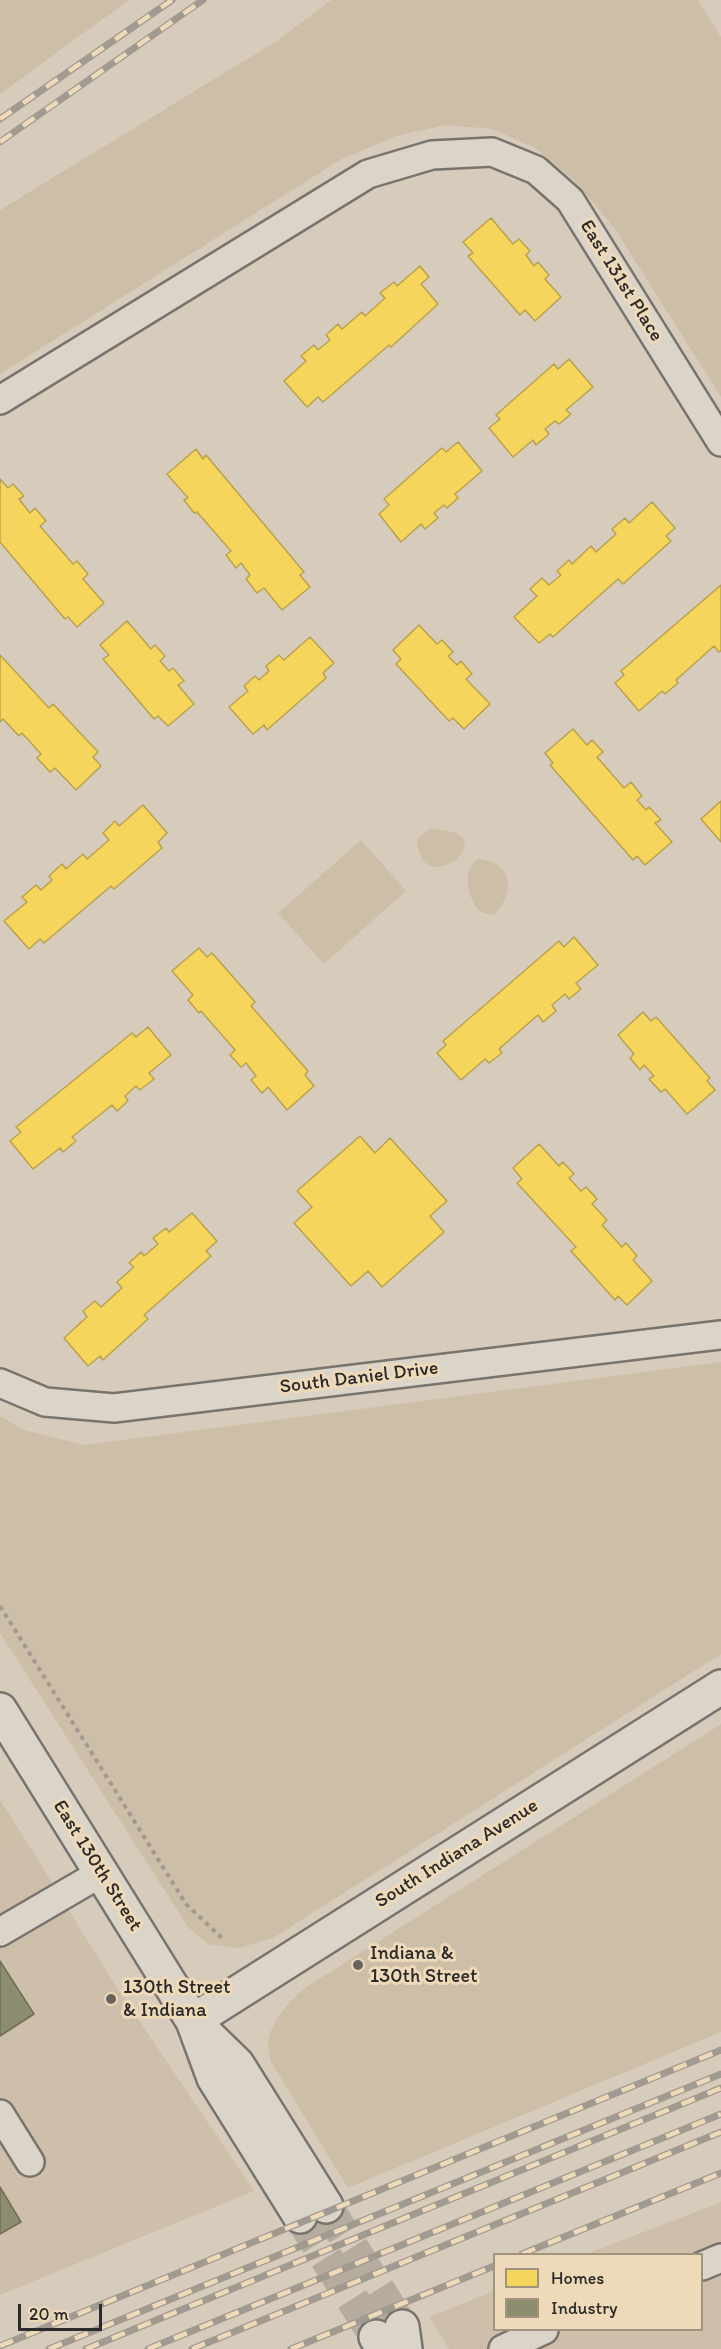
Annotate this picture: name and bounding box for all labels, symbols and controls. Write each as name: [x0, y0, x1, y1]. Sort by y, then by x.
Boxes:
street label: East 131st Place: [574, 216, 668, 346]
street label: South Daniel Drive: [278, 1356, 440, 1400]
street label: South Indiana Avenue: [371, 1794, 543, 1914]
street label: East 130th Street: [47, 1796, 147, 1936]
place label: Indiana & 130th Street: [370, 1942, 478, 1989]
marker: Indiana & 130th Street: [351, 1958, 365, 1972]
place label: 130th Street & Indiana: [123, 1976, 231, 2023]
marker: 130th Street & Indiana: [104, 1992, 118, 2006]
legend: [493, 2253, 703, 2331]
text: Homes: [551, 2267, 604, 2289]
scale bar: [21, 2292, 105, 2330]
text: Industry: [551, 2297, 618, 2319]
text: 20 m: [29, 2303, 69, 2325]

